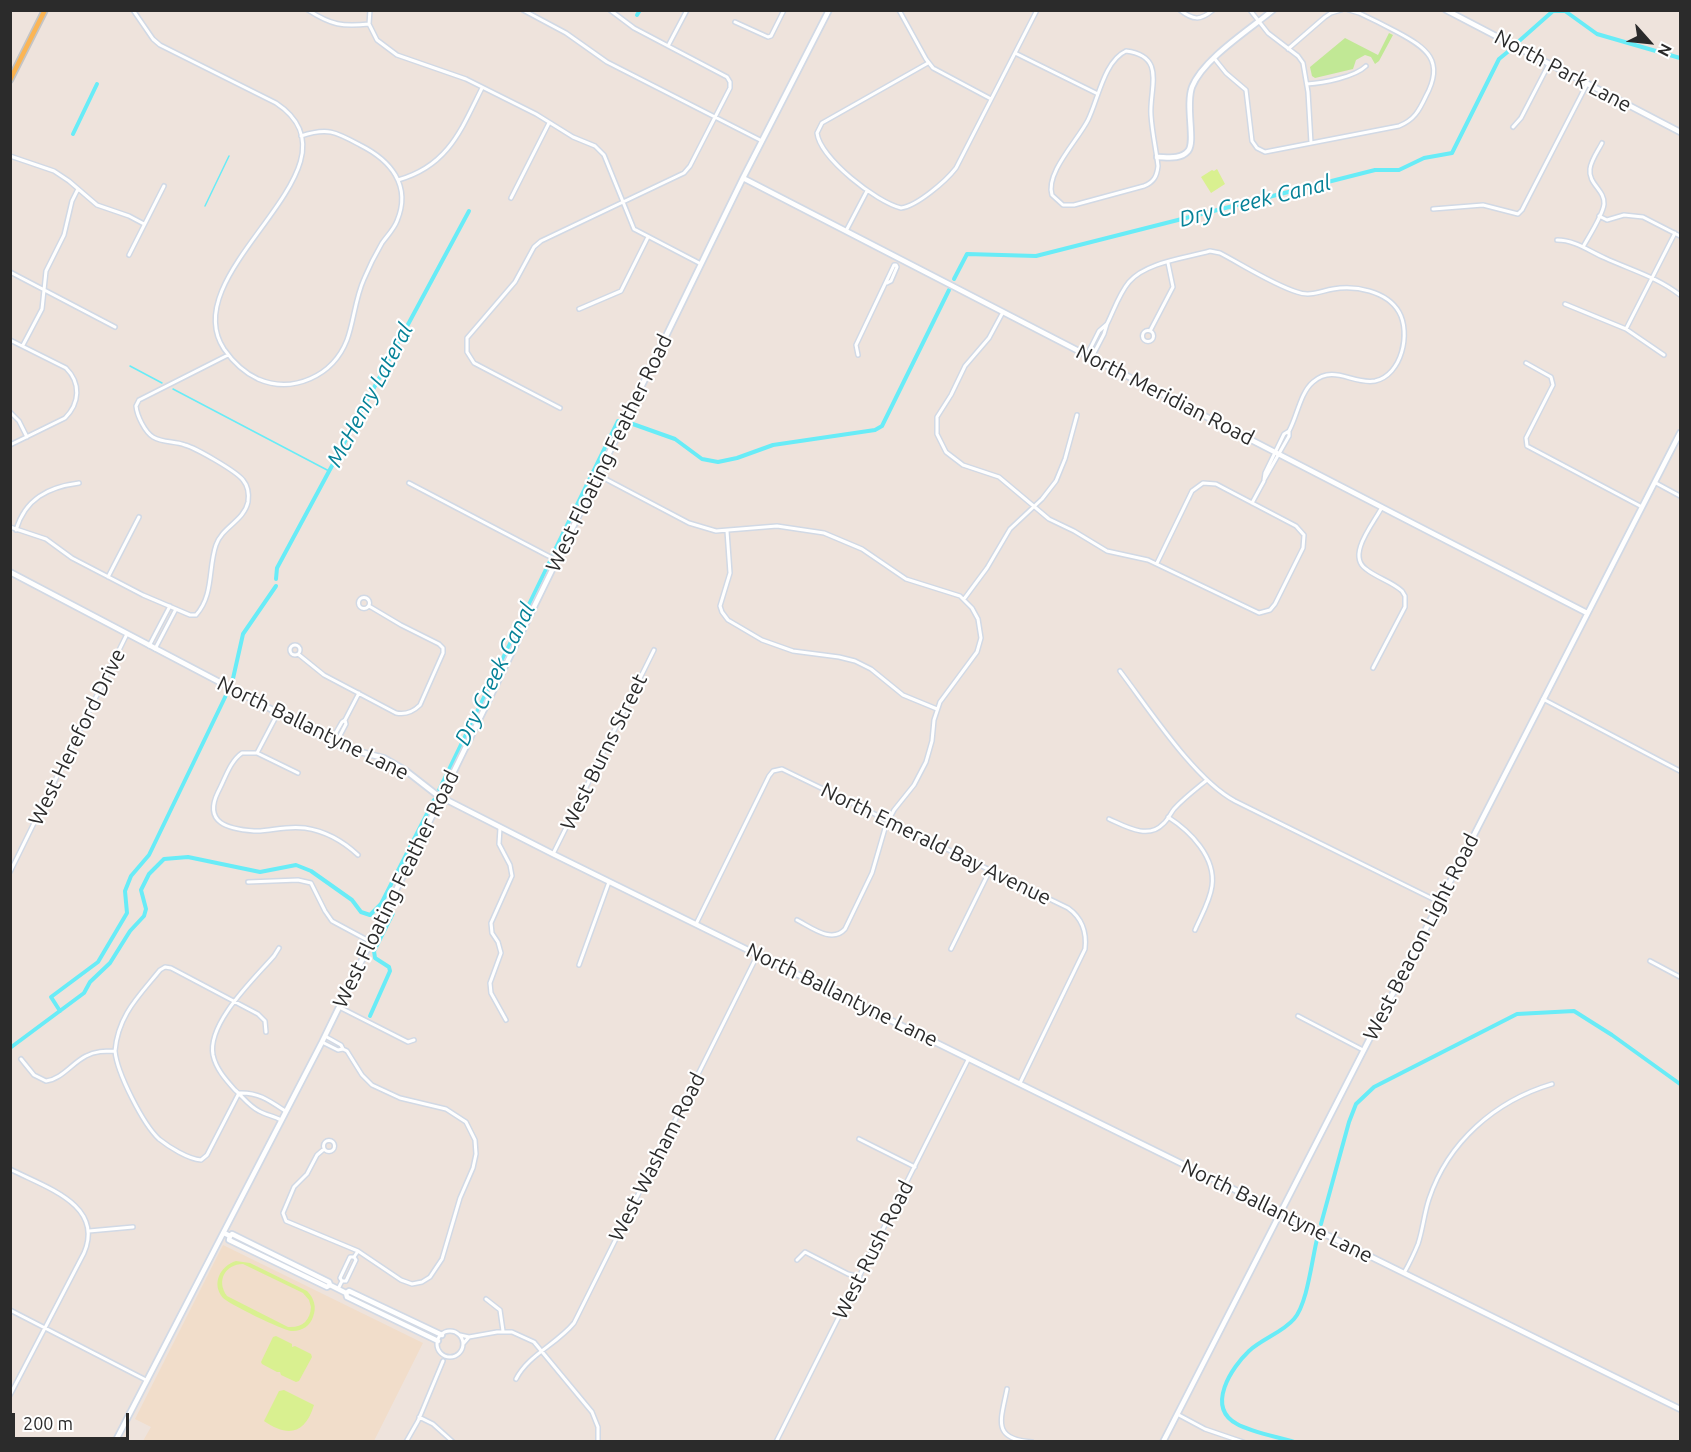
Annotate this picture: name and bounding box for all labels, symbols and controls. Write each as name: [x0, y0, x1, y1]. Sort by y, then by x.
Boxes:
north arrow: [1619, 12, 1679, 72]
street label: North Park Lane: [1490, 24, 1636, 118]
text: N: [1654, 41, 1676, 60]
water label: Dry Creek Canal: [1176, 169, 1334, 233]
water label: McHenry Lateral: [321, 319, 419, 471]
street label: West Floating Feather Road: [540, 330, 678, 576]
street label: North Meridian Road: [1072, 339, 1258, 451]
water label: Dry Creek Canal: [449, 598, 541, 750]
street label: West Hereford Drive: [23, 644, 131, 830]
street label: West Burns Street: [555, 670, 653, 834]
street label: North Ballantyne Lane: [213, 671, 413, 785]
street label: West Floating Feather Road: [327, 766, 465, 1012]
street label: North Emerald Bay Avenue: [817, 777, 1055, 911]
street label: West Beacon Light Road: [1358, 829, 1484, 1045]
street label: North Ballantyne Lane: [742, 938, 942, 1052]
street label: West Washam Road: [604, 1068, 710, 1246]
street label: North Ballantyne Lane: [1177, 1154, 1377, 1268]
street label: West Rush Road: [827, 1176, 919, 1324]
scale bar: [15, 1401, 132, 1439]
text: 200 m: [23, 1413, 73, 1433]

